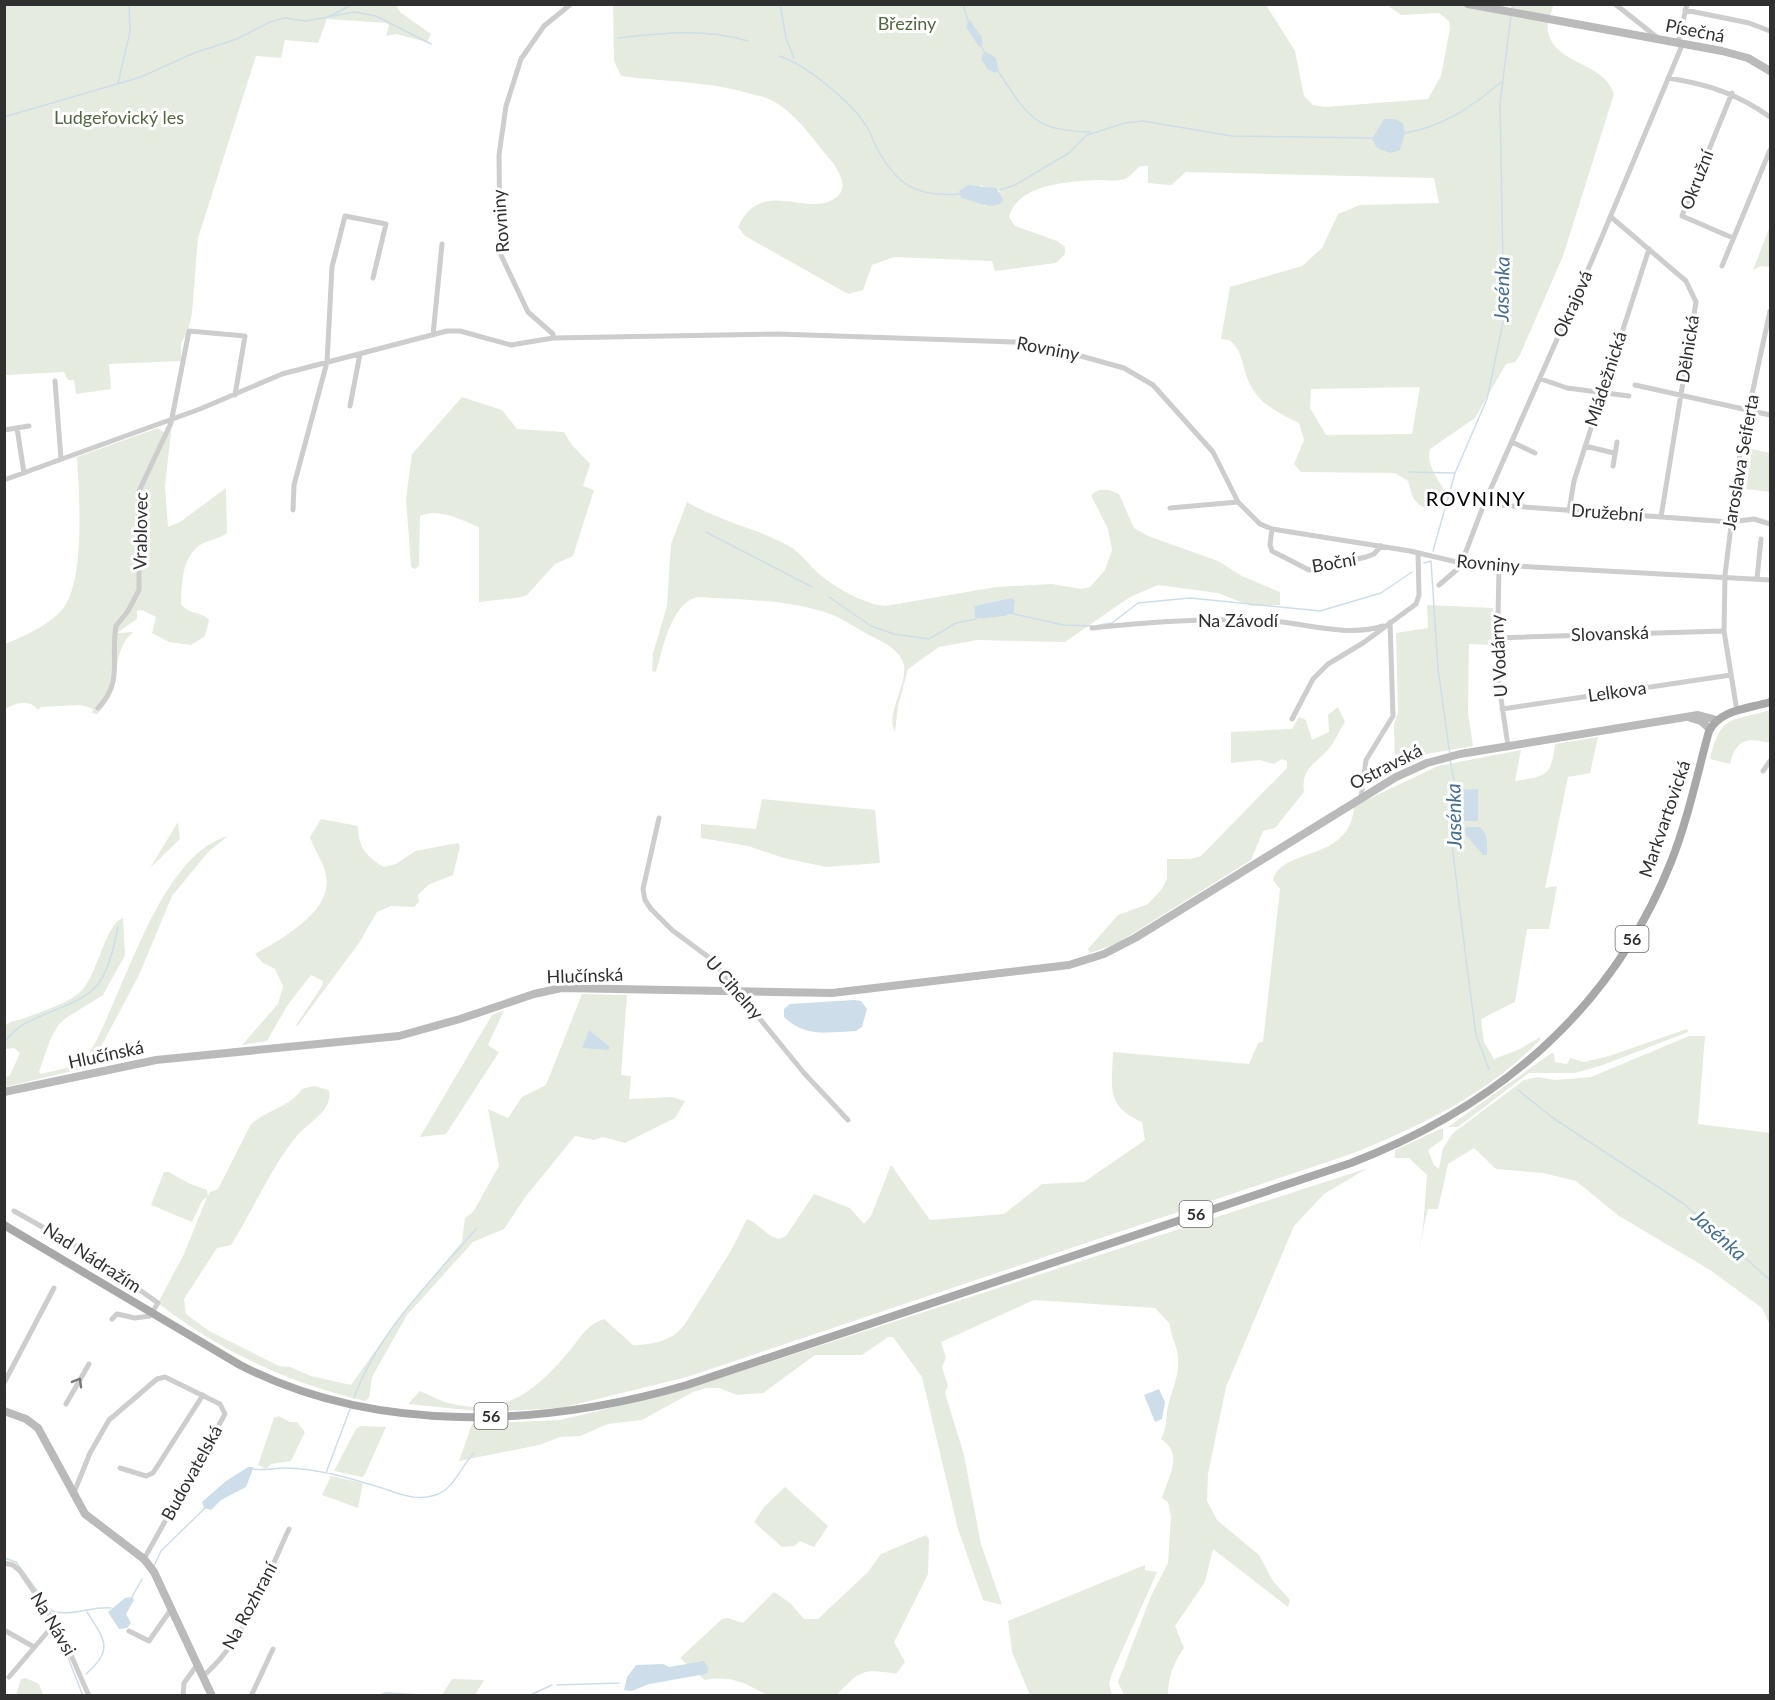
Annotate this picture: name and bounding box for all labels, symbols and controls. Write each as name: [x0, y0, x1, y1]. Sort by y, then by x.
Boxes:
park label: Březiny: [878, 12, 937, 34]
street label: Písečná: [1664, 13, 1727, 47]
park label: Ludgeřovický les: [54, 106, 184, 128]
street label: Okružní: [1675, 146, 1718, 213]
street label: Rovniny: [487, 188, 513, 253]
water label: Jasénka: [1488, 256, 1514, 323]
street label: Okrajová: [1548, 267, 1597, 341]
street label: Dělnická: [1671, 313, 1703, 384]
street label: Mládežnická: [1579, 328, 1631, 429]
street label: Rovniny: [1015, 331, 1082, 365]
street label: Jaroslava Seiferta: [1717, 392, 1763, 531]
district label: ROVNINY: [1426, 486, 1526, 510]
street label: Vrablovec: [128, 491, 152, 570]
street label: Družební: [1570, 499, 1644, 526]
street label: Boční: [1310, 547, 1358, 577]
street label: Rovniny: [1456, 549, 1521, 577]
street label: Na Závodí: [1198, 609, 1279, 631]
street label: U Vodárny: [1485, 613, 1511, 698]
street label: Slovanská: [1571, 621, 1649, 645]
street label: Lelkova: [1586, 676, 1648, 706]
street label: Ostravská: [1346, 738, 1426, 794]
street label: Markvartovická: [1634, 757, 1694, 880]
water label: Jasénka: [1440, 783, 1466, 850]
road number: 56: [1616, 926, 1648, 952]
street label: U Cihelny: [701, 951, 769, 1024]
street label: Hlučínská: [546, 963, 624, 987]
street label: Hlučínská: [66, 1035, 146, 1073]
road number: 56: [1180, 1201, 1212, 1227]
water label: Jasénka: [1687, 1203, 1752, 1265]
street label: Nad Nádražím: [39, 1217, 146, 1297]
one-way arrow: [71, 1378, 83, 1388]
road number: 56: [474, 1403, 508, 1429]
street label: Budovatelská: [156, 1421, 226, 1524]
street label: Na Rozhraní: [217, 1558, 282, 1653]
street label: Na Návsi: [26, 1588, 81, 1659]

